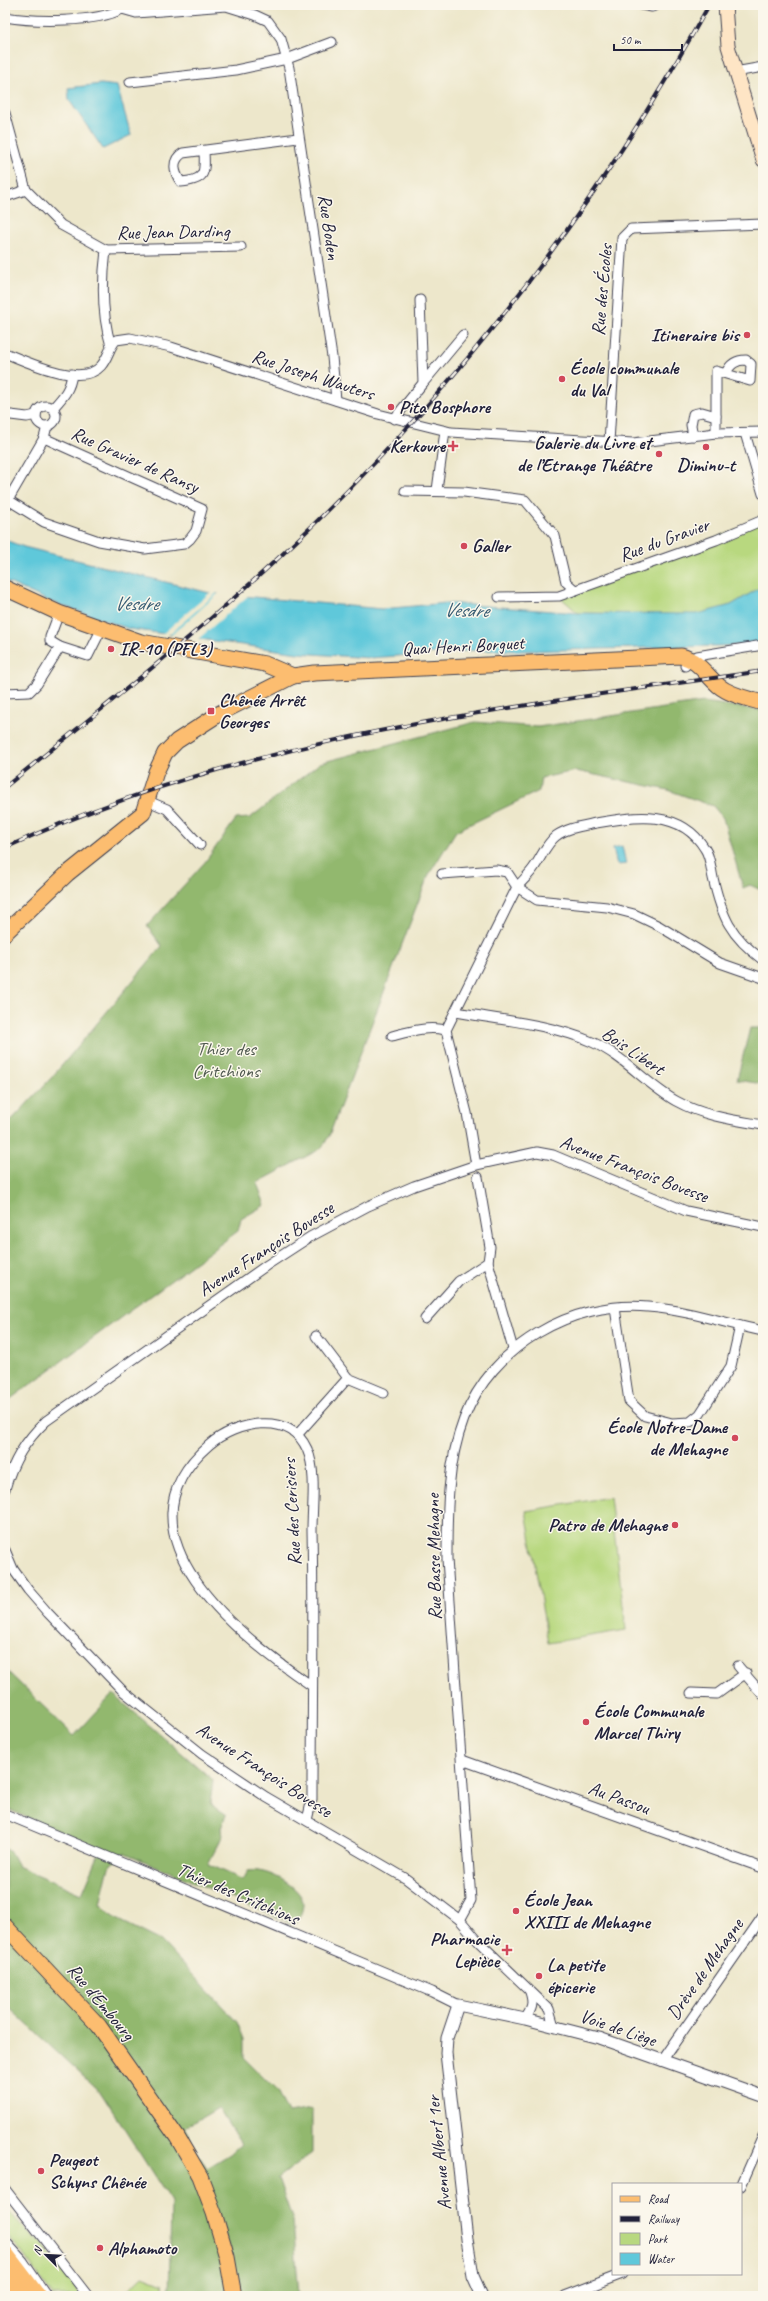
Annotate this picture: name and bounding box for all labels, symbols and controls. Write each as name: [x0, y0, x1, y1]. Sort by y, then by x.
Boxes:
scale bar: [614, 26, 682, 52]
text: 50 m: [620, 32, 642, 48]
street label: Rue Boden: [313, 193, 346, 262]
street label: Rue Jean Darding: [116, 219, 231, 245]
street label: Rue des Écoles: [586, 242, 618, 337]
place label: Itineraire bis: [651, 323, 741, 347]
marker: Itineraire bis: [742, 330, 752, 340]
street label: Rue Joseph Wauters: [249, 344, 379, 407]
place label: École communale du Val: [570, 356, 680, 402]
marker: École communale du Val: [557, 374, 567, 384]
place label: Pita Bosphore: [399, 395, 492, 419]
marker: Pita Bosphore: [386, 402, 396, 412]
street label: Rue Gravier de Ransy: [68, 421, 204, 499]
place label: Galerie du Livre et de l’Etrange Théâtre: [517, 431, 654, 477]
place label: Kerkovre: [389, 434, 447, 458]
marker: Kerkovre: [448, 441, 458, 451]
marker: Diminu-t: [701, 442, 711, 452]
marker: Galerie du Livre et de l’Etrange Théâtre: [654, 449, 664, 459]
place label: Diminu-t: [677, 453, 737, 477]
street label: Rue du Gravier: [616, 512, 714, 567]
place label: Galler: [472, 534, 512, 558]
marker: Galler: [459, 541, 469, 551]
water label: Vesdre: [114, 591, 162, 616]
water label: Vesdre: [444, 597, 492, 623]
street label: Quai Henri Borguet: [401, 631, 526, 661]
place label: IR-10 (PFL3): [119, 637, 214, 661]
marker: IR-10 (PFL3): [106, 644, 116, 654]
place label: Chênée Arrêt Georges: [219, 688, 306, 734]
marker: Chênée Arrêt Georges: [206, 706, 216, 716]
street label: Bois Libert: [597, 1021, 670, 1082]
park label: Thier des Critchions: [193, 1037, 261, 1083]
street label: Avenue François Bovesse: [556, 1130, 713, 1209]
street label: Avenue François Bovesse: [194, 1195, 340, 1302]
place label: École Notre-Dame de Mehagne: [607, 1415, 729, 1461]
marker: École Notre-Dame de Mehagne: [730, 1433, 740, 1443]
street label: Rue des Cerisiers: [277, 1456, 307, 1566]
street label: Rue Basse Mehagne: [421, 1492, 447, 1620]
place label: Patro de Mehagne: [548, 1513, 669, 1537]
marker: Patro de Mehagne: [670, 1520, 680, 1530]
place label: École Communale Marcel Thiry: [594, 1699, 705, 1745]
street label: Avenue François Bovesse: [192, 1717, 338, 1824]
marker: École Communale Marcel Thiry: [581, 1717, 591, 1727]
street label: Au Passou: [585, 1776, 654, 1820]
street label: Thier des Critchions: [173, 1858, 305, 1931]
place label: École Jean XXIII de Mehagne: [524, 1888, 651, 1934]
marker: École Jean XXIII de Mehagne: [511, 1906, 521, 1916]
street label: Drève de Mehagne: [661, 1912, 750, 2024]
place label: Pharmacie Lepièce: [430, 1927, 501, 1973]
marker: Pharmacie Lepièce: [502, 1945, 512, 1955]
place label: La petite épicerie: [547, 1953, 606, 1999]
street label: Rue d'Embourg: [62, 1959, 141, 2046]
marker: La petite épicerie: [534, 1971, 544, 1981]
street label: Voie de Liège: [577, 2004, 661, 2053]
street label: Avenue Albert 1er: [421, 2093, 457, 2211]
place label: Peugeot Schyns Chênée: [49, 2148, 147, 2194]
marker: Peugeot Schyns Chênée: [36, 2166, 46, 2176]
legend: [612, 2183, 742, 2275]
text: Road: [648, 2191, 670, 2207]
text: Railway: [648, 2211, 680, 2227]
text: Park: [648, 2231, 669, 2247]
north arrow: [26, 2235, 66, 2275]
place label: Alphamoto: [108, 2236, 178, 2260]
text: N: [29, 2243, 46, 2257]
marker: Alphamoto: [95, 2243, 105, 2253]
text: Water: [648, 2251, 676, 2267]

